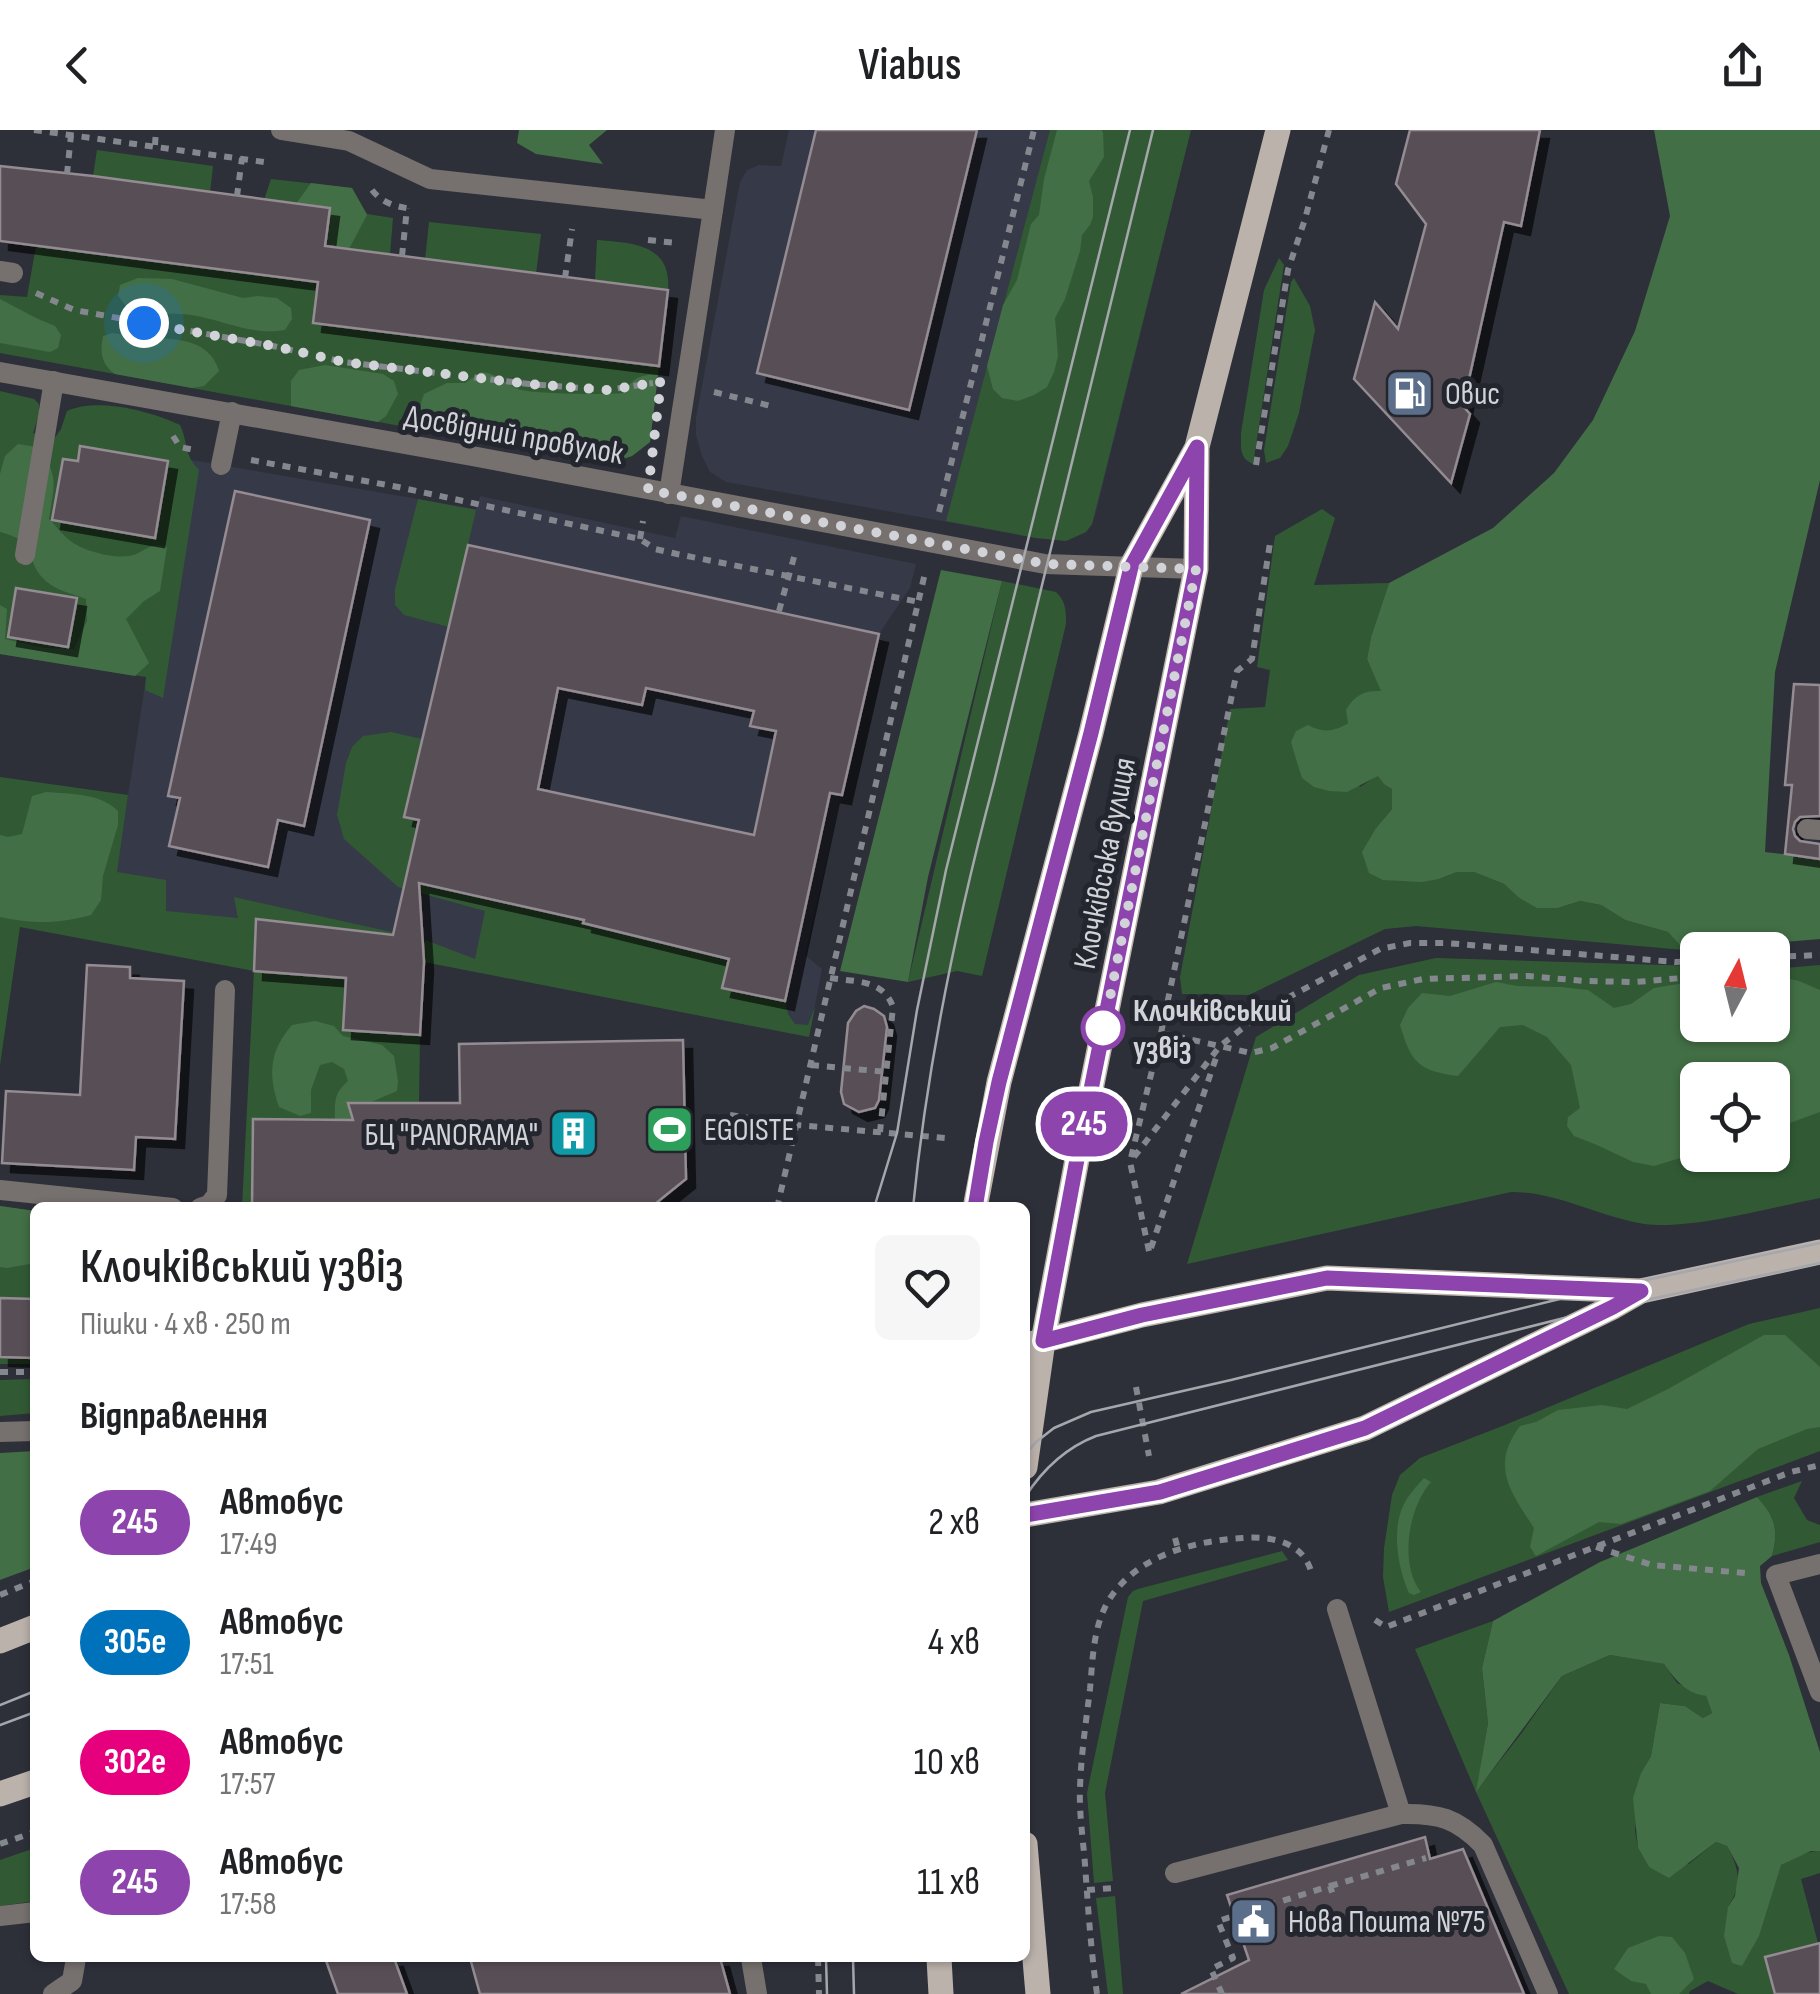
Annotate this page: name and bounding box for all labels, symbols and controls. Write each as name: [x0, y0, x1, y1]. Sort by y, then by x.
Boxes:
icon: back: [50, 38, 105, 93]
text: Viabus: [858, 38, 962, 93]
icon: share: [1715, 38, 1770, 93]
your location: [119, 298, 169, 348]
fuel station icon: Овис: [1384, 367, 1436, 419]
place label: Овис: [1445, 375, 1500, 414]
street label: Досвідний провулок: [401, 397, 627, 474]
street label: Клочківська вулиця: [1066, 754, 1145, 972]
north arrow: [1680, 932, 1790, 1042]
map controls: [1680, 932, 1790, 1172]
place label: Клочківський узвіз: [1133, 992, 1291, 1068]
marker: Клочківський узвіз: [1082, 1007, 1124, 1049]
button: locate: [1680, 1062, 1790, 1172]
line badge: 245: [1026, 1092, 1142, 1156]
sports icon: EGOISTE: [643, 1103, 695, 1155]
text: 245: [1061, 1103, 1107, 1146]
building icon: БЦ "PANORAMA": [547, 1108, 599, 1160]
place label: EGOISTE: [704, 1111, 795, 1150]
place label: БЦ "PANORAMA": [365, 1116, 538, 1155]
button: heart: [875, 1235, 980, 1340]
text: Клочківський узвіз: [80, 1239, 404, 1296]
text: Пішки · 4 хв · 250 m: [80, 1305, 291, 1344]
text: Відправлення: [80, 1394, 268, 1439]
text: Автобус: [220, 1480, 344, 1525]
text: 2 хв: [928, 1500, 980, 1545]
text: 245: [112, 1501, 158, 1544]
text: 17:49: [220, 1525, 277, 1564]
text: Автобус: [220, 1600, 344, 1645]
text: 4 хв: [928, 1620, 980, 1665]
text: 305e: [104, 1621, 166, 1664]
text: 17:51: [220, 1645, 274, 1684]
text: Автобус: [220, 1720, 344, 1765]
text: 10 хв: [914, 1740, 980, 1785]
text: 302е: [104, 1741, 166, 1784]
text: 17:57: [220, 1765, 275, 1804]
text: Автобус: [220, 1840, 344, 1885]
text: 11 хв: [917, 1860, 980, 1905]
text: 245: [112, 1861, 158, 1904]
text: 17:58: [220, 1885, 277, 1924]
public building icon: Нова Пошта №75: [1227, 1895, 1279, 1947]
place label: Нова Пошта №75: [1288, 1903, 1486, 1942]

